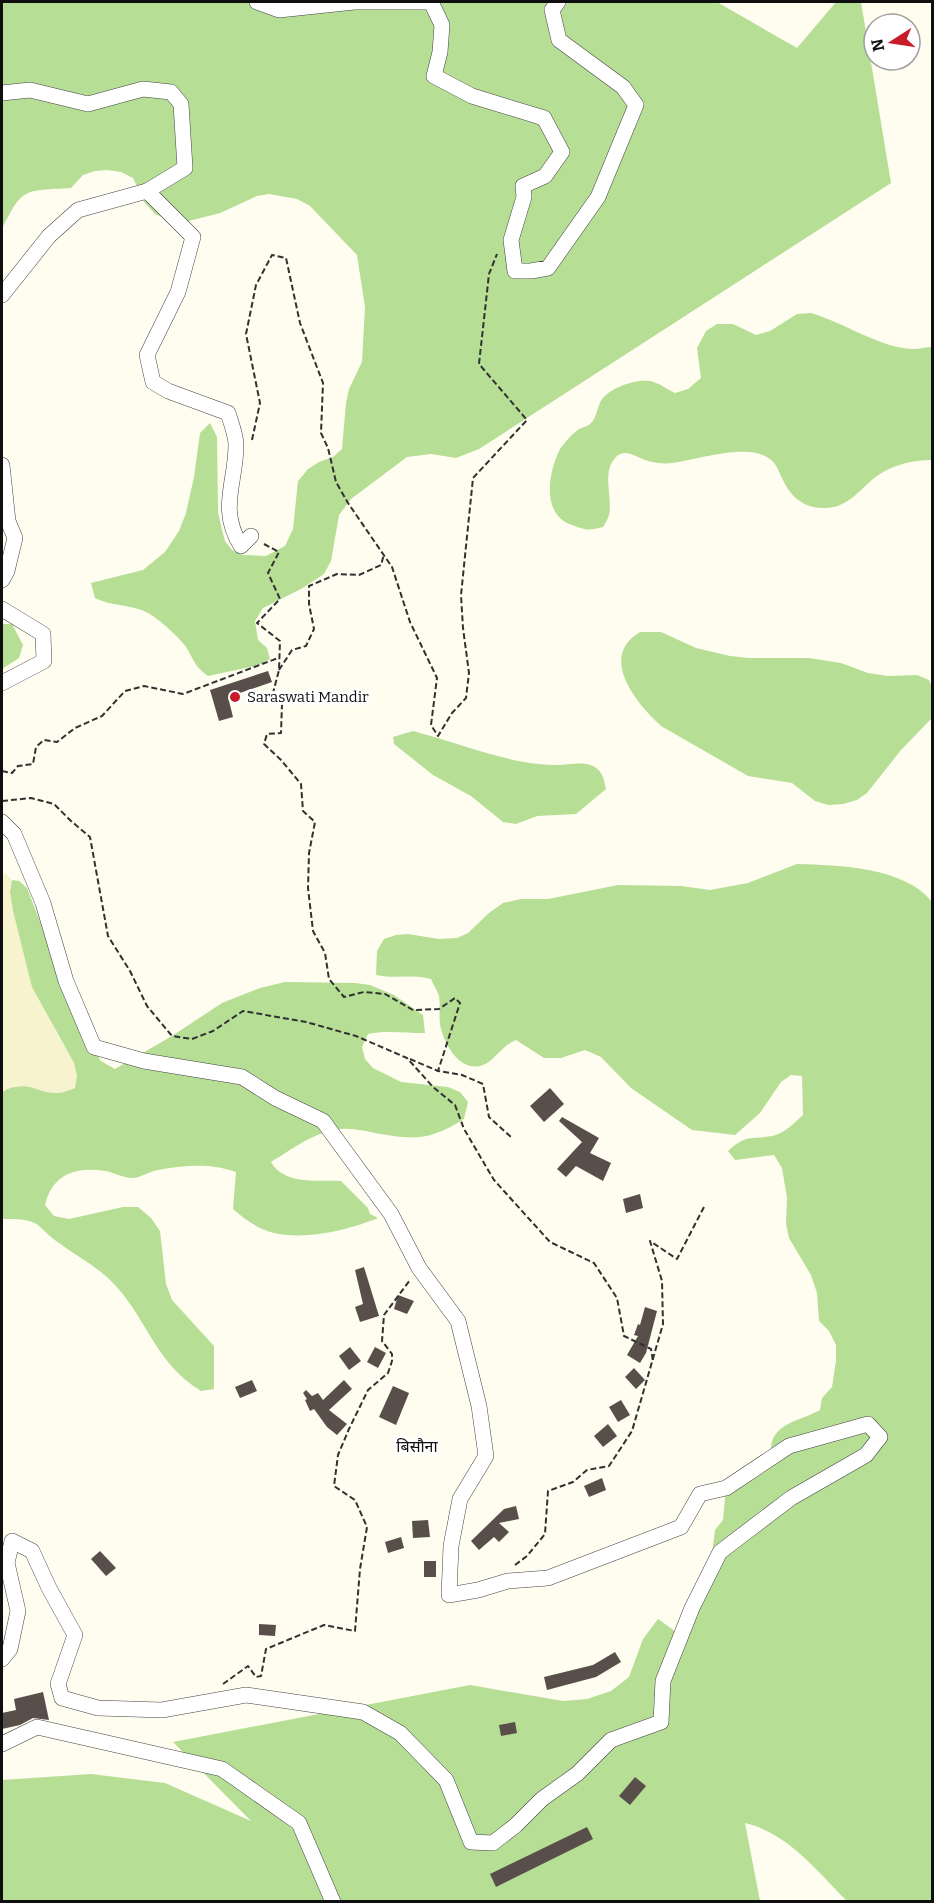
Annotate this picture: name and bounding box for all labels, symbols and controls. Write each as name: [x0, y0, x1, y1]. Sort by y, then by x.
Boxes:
north arrow: [862, 12, 922, 72]
text: N: [867, 37, 888, 53]
place label: Saraswati Mandir: [247, 688, 369, 706]
marker: Saraswati Mandir: [228, 690, 242, 704]
district label: बिसौना: [396, 1437, 438, 1456]

